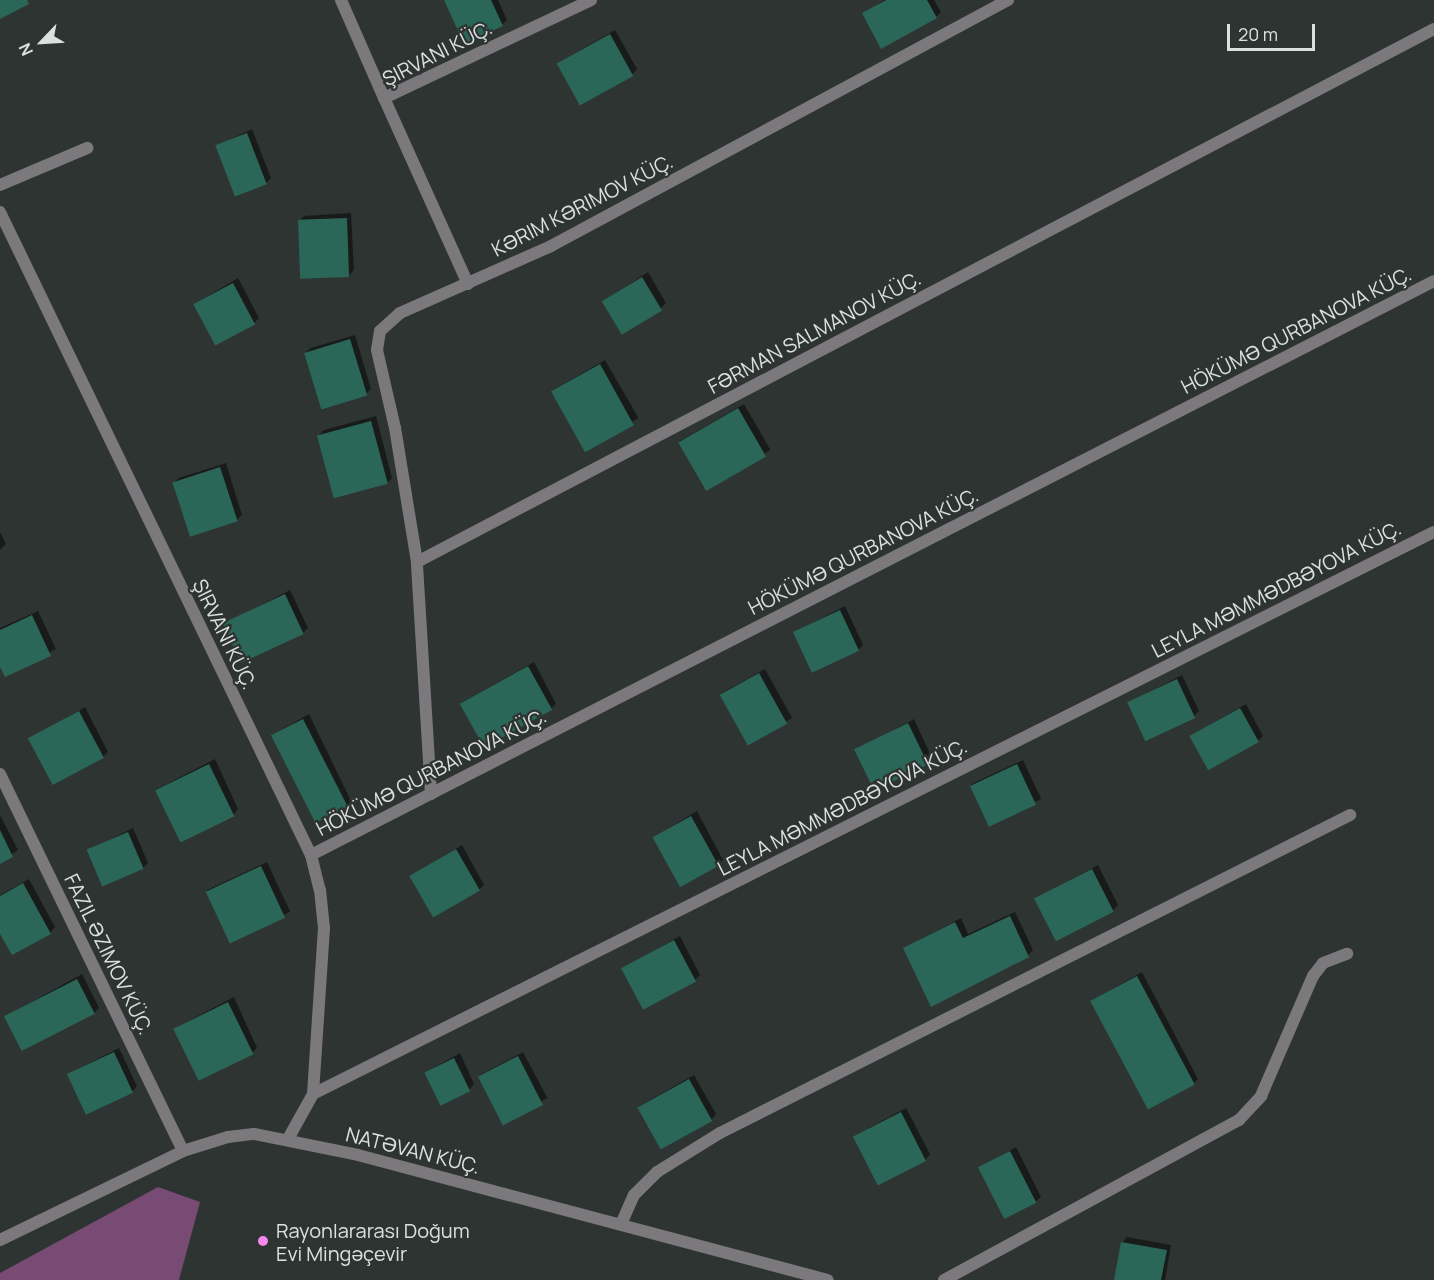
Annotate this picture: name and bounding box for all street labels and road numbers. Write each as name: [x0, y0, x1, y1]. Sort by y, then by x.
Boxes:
street label: ŞIRVANI KÜÇ.: [378, 15, 496, 91]
street label: KƏRIM KƏRIMOV KÜÇ.: [487, 149, 677, 261]
street label: HÖKÜMƏ QURBANOVA KÜÇ.: [1177, 261, 1415, 399]
street label: FƏRMAN SALMANOV KÜÇ.: [704, 266, 924, 398]
street label: HÖKÜMƏ QURBANOVA KÜÇ.: [744, 482, 982, 620]
street label: LEYLA MƏMMƏDBƏYOVA KÜÇ.: [1147, 515, 1405, 663]
street label: ŞIRVANI KÜÇ.: [188, 575, 262, 693]
street label: HÖKÜMƏ QURBANOVA KÜÇ.: [312, 703, 550, 841]
street label: LEYLA MƏMMƏDBƏYOVA KÜÇ.: [713, 733, 971, 881]
street label: FAZIL ƏZIMOV KÜÇ.: [59, 869, 159, 1039]
street label: NATƏVAN KÜÇ.: [343, 1122, 483, 1178]

